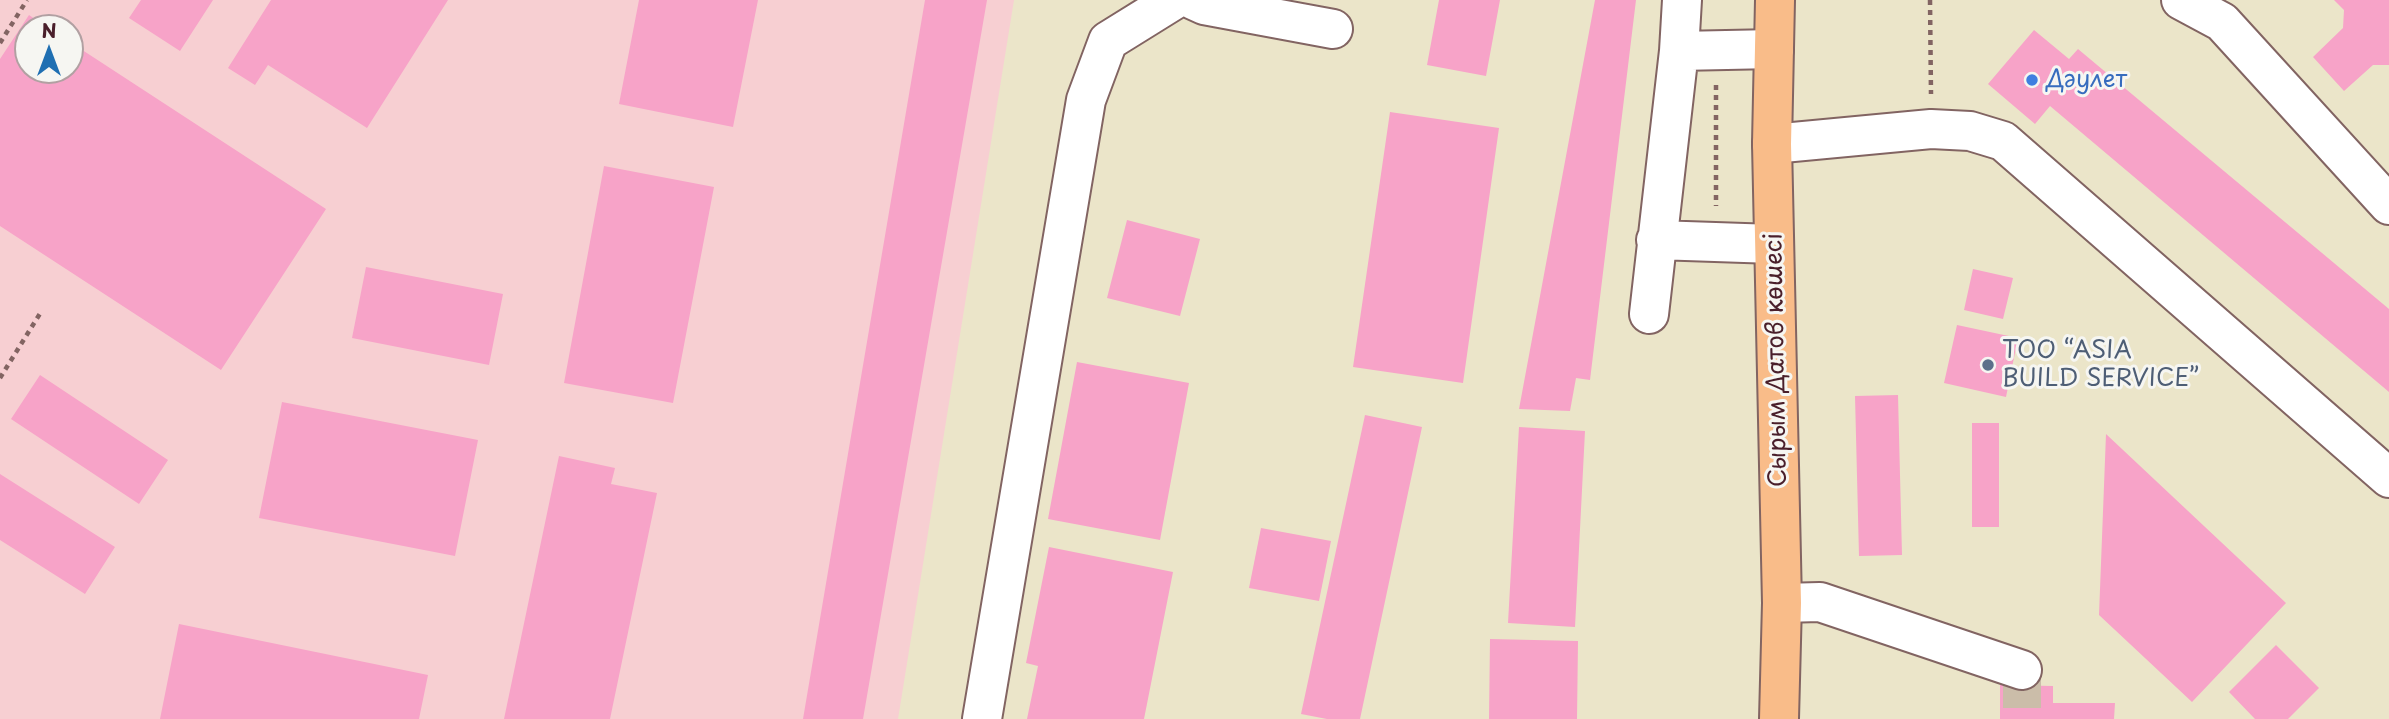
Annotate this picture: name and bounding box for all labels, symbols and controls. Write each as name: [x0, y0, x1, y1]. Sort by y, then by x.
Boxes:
north arrow: [14, 14, 84, 84]
text: N: [41, 16, 57, 44]
place label: Дәулет: [2046, 66, 2127, 94]
marker: Дәулет: [2024, 72, 2040, 88]
street label: Сырым Датов көшесі: [1760, 233, 1794, 487]
place label: TOO “ASIA BUILD SERVICE”: [2002, 337, 2199, 393]
marker: TOO “ASIA BUILD SERVICE”: [1980, 357, 1996, 373]

